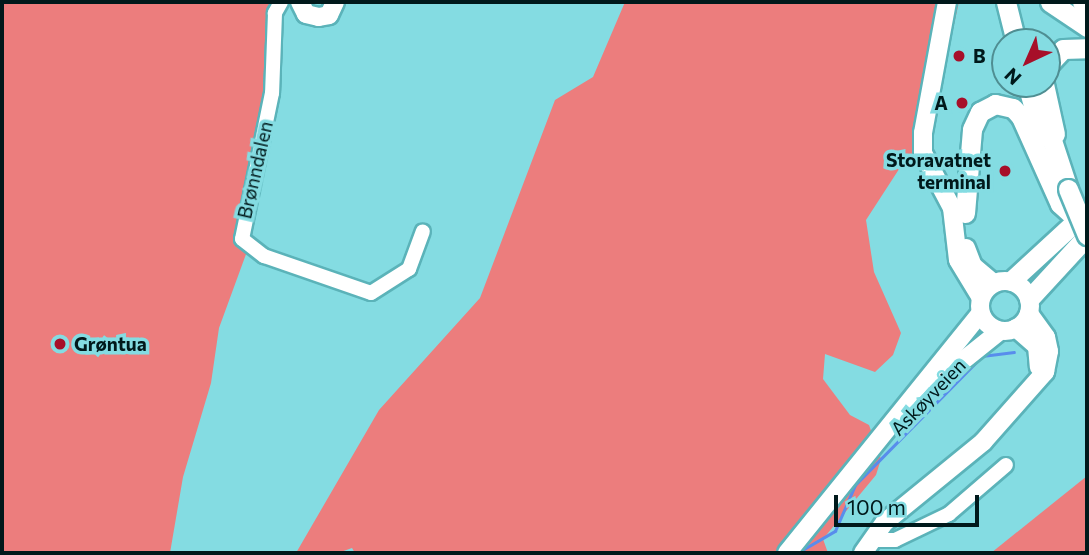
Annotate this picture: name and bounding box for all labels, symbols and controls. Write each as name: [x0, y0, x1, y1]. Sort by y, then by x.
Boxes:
north arrow: [991, 28, 1061, 98]
place label: B: [973, 45, 986, 67]
marker: B: [951, 48, 967, 64]
text: N: [999, 64, 1026, 90]
place label: A: [934, 92, 948, 114]
marker: A: [954, 95, 970, 111]
street label: Brønndalen: [233, 119, 277, 221]
place label: Storavatnet terminal: [886, 149, 991, 193]
marker: Storavatnet terminal: [997, 163, 1013, 179]
place label: Grøntua: [74, 333, 147, 355]
marker: Grøntua: [52, 336, 68, 352]
street label: Askøyveien: [886, 354, 970, 440]
scale bar: [837, 482, 982, 526]
text: 100 m: [847, 494, 906, 519]

